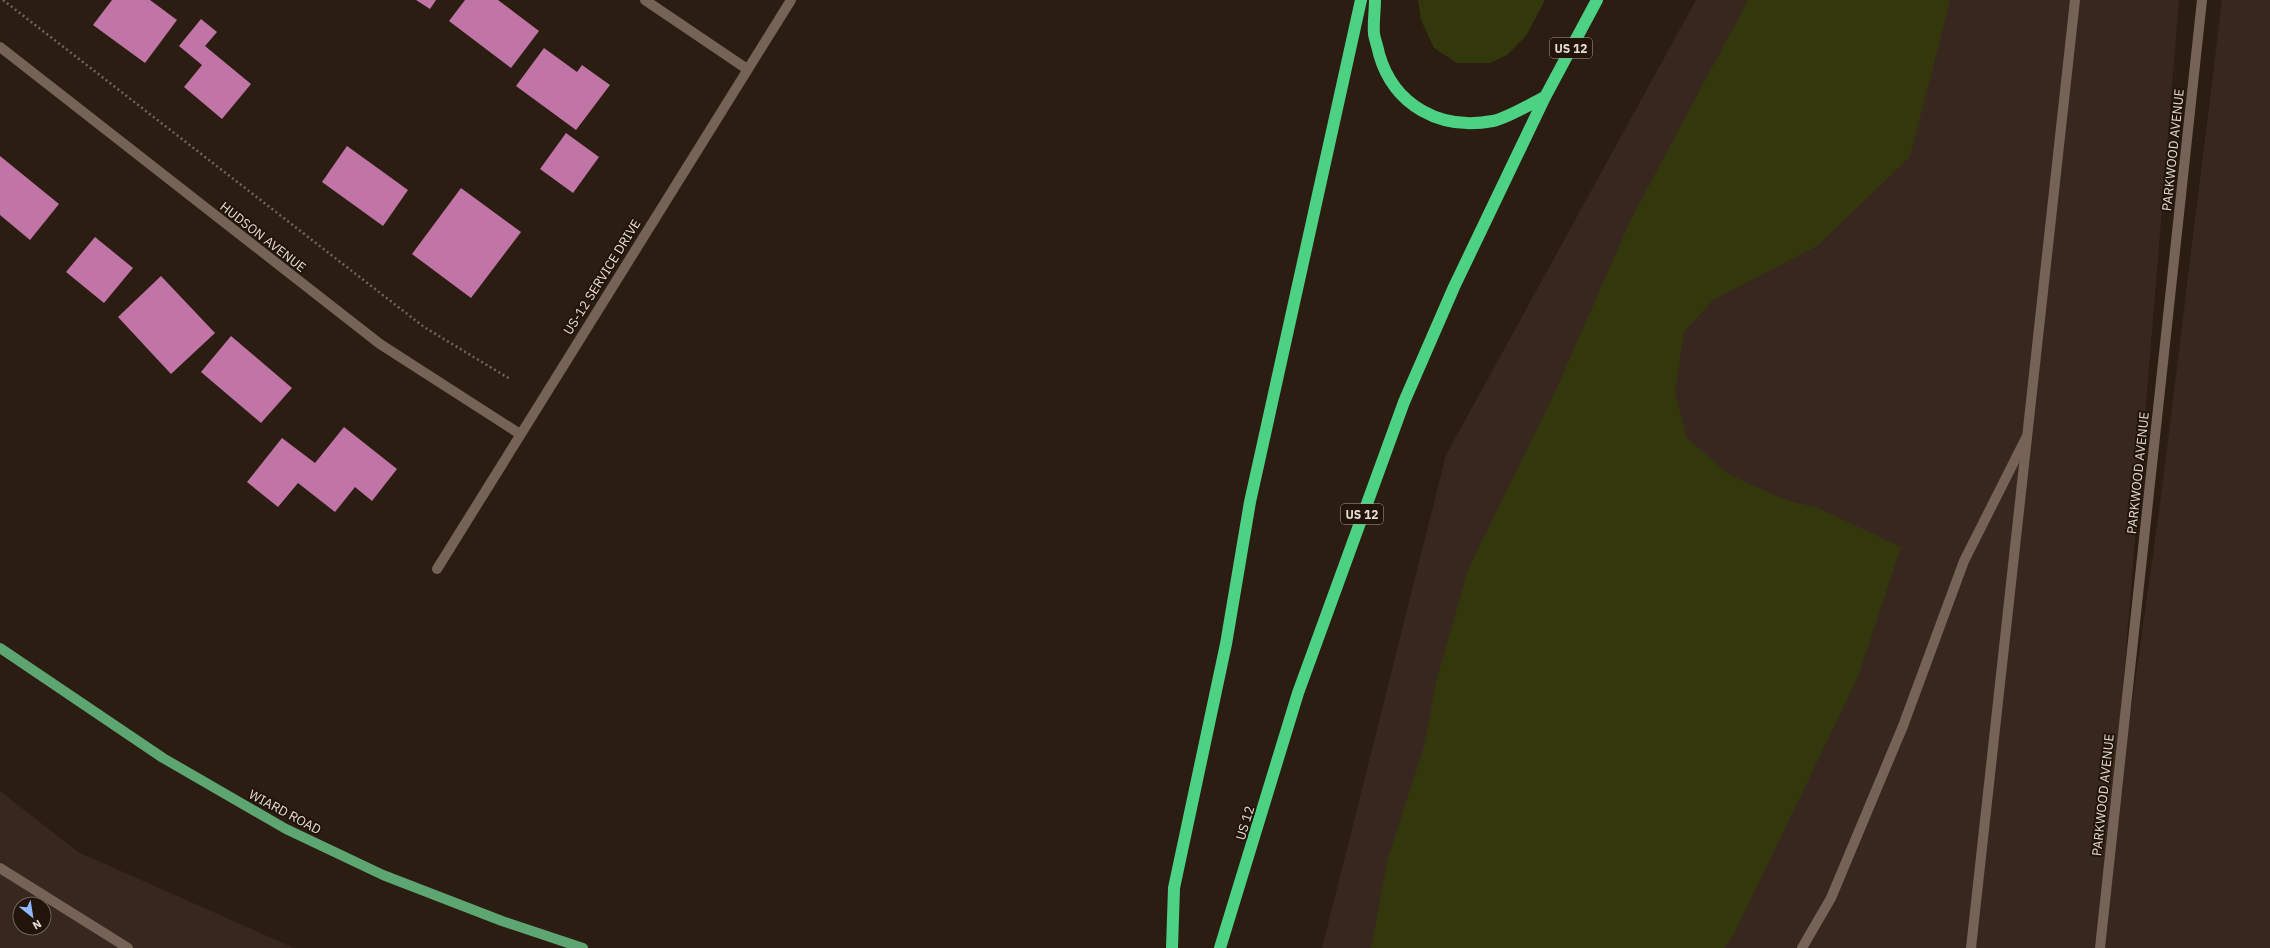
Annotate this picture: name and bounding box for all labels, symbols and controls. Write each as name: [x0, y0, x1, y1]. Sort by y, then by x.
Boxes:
road number: US 12: [1550, 38, 1592, 58]
street label: PARKWOOD AVENUE: [2158, 88, 2188, 212]
street label: HUDSON AVENUE: [217, 198, 309, 276]
street label: US-12 SERVICE DRIVE: [560, 216, 644, 338]
street label: PARKWOOD AVENUE: [2123, 411, 2153, 535]
road number: US 12: [1341, 504, 1383, 524]
street label: PARKWOOD AVENUE: [2088, 733, 2118, 857]
street label: WIARD ROAD: [246, 786, 324, 838]
street label: US 12: [1232, 804, 1258, 842]
north arrow: [12, 896, 52, 936]
text: N: [30, 917, 44, 933]

